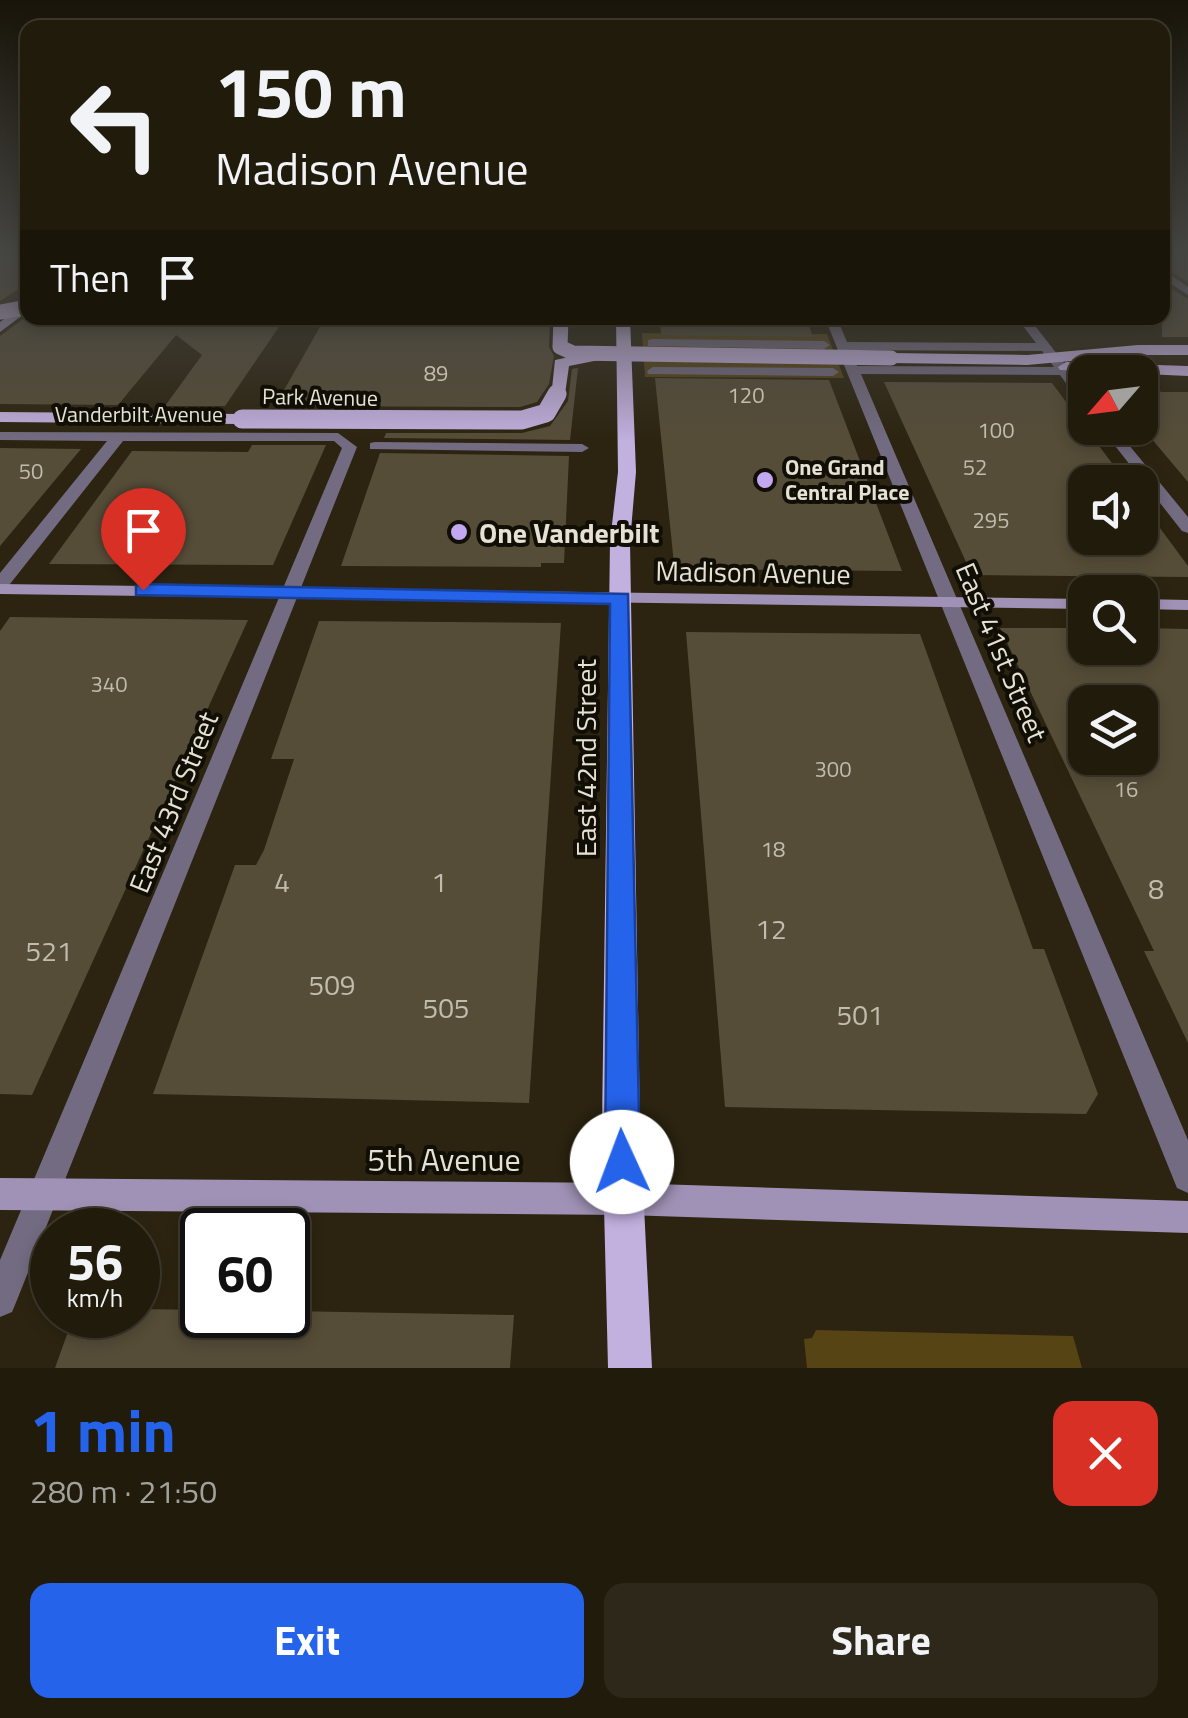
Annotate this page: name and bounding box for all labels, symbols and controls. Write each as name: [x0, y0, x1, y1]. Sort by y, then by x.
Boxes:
text: 150 m: [215, 38, 407, 144]
icon: left: [50, 60, 180, 190]
text: Madison Avenue: [215, 134, 529, 202]
text: Then: [50, 249, 130, 307]
icon: arrive: [150, 250, 205, 305]
north arrow: [1068, 355, 1158, 445]
map controls: [1068, 355, 1158, 775]
house number: 89: [424, 356, 448, 390]
house number: 120: [728, 378, 764, 412]
street label: Park Avenue: [262, 379, 378, 415]
street label: Vanderbilt Avenue: [55, 397, 223, 431]
house number: 100: [978, 413, 1014, 447]
place label: One Grand Central Place: [785, 450, 909, 509]
house number: 52: [963, 450, 987, 484]
house number: 50: [19, 454, 43, 488]
button: sound: [1068, 465, 1158, 555]
marker: One Grand Central Place: [754, 469, 776, 491]
pin: [101, 488, 186, 591]
icon: arrive: [116, 503, 171, 558]
house number: 295: [973, 503, 1009, 537]
place label: One Vanderbilt: [479, 511, 660, 554]
marker: One Vanderbilt: [448, 521, 470, 543]
street label: Madison Avenue: [655, 549, 851, 595]
street label: East 41st Street: [945, 556, 1059, 748]
button: search: [1068, 575, 1158, 665]
street label: East 42nd Street: [564, 659, 607, 857]
house number: 340: [91, 667, 127, 701]
button: layers: [1068, 685, 1158, 775]
street label: East 43rd Street: [117, 705, 229, 899]
house number: 300: [815, 752, 851, 786]
house number: 16: [1114, 772, 1138, 806]
house number: 18: [761, 832, 785, 866]
house number: 4: [274, 860, 290, 903]
house number: 1: [431, 860, 447, 903]
house number: 8: [1148, 867, 1164, 910]
house number: 12: [755, 907, 787, 950]
house number: 521: [25, 929, 73, 972]
house number: 509: [308, 963, 356, 1006]
house number: 505: [422, 986, 470, 1029]
house number: 501: [836, 993, 884, 1036]
position arrow: [570, 1110, 674, 1214]
street label: 5th Avenue: [367, 1135, 521, 1183]
speed limit sign: 60: [180, 1208, 310, 1338]
text: 56: [67, 1223, 123, 1299]
text: km/h: [67, 1279, 123, 1317]
text: 1 min: [30, 1384, 176, 1475]
button: close: [1053, 1401, 1158, 1506]
text: 280 m · 21:50: [30, 1467, 217, 1515]
button: Exit: [30, 1583, 584, 1698]
button: Share: [604, 1583, 1158, 1698]

